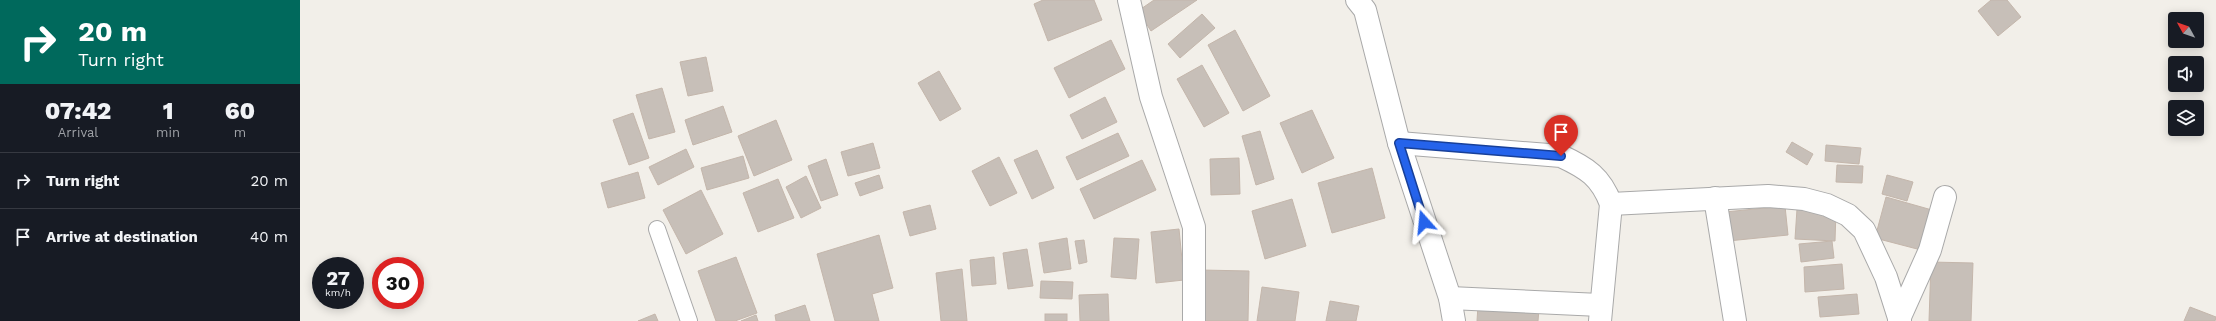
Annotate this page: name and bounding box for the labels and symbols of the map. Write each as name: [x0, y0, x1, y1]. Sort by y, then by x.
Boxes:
north arrow: [2168, 12, 2204, 48]
pin: [1544, 115, 1578, 156]
position arrow: [1403, 201, 1445, 243]
speed limit sign: 30: [372, 257, 424, 309]

